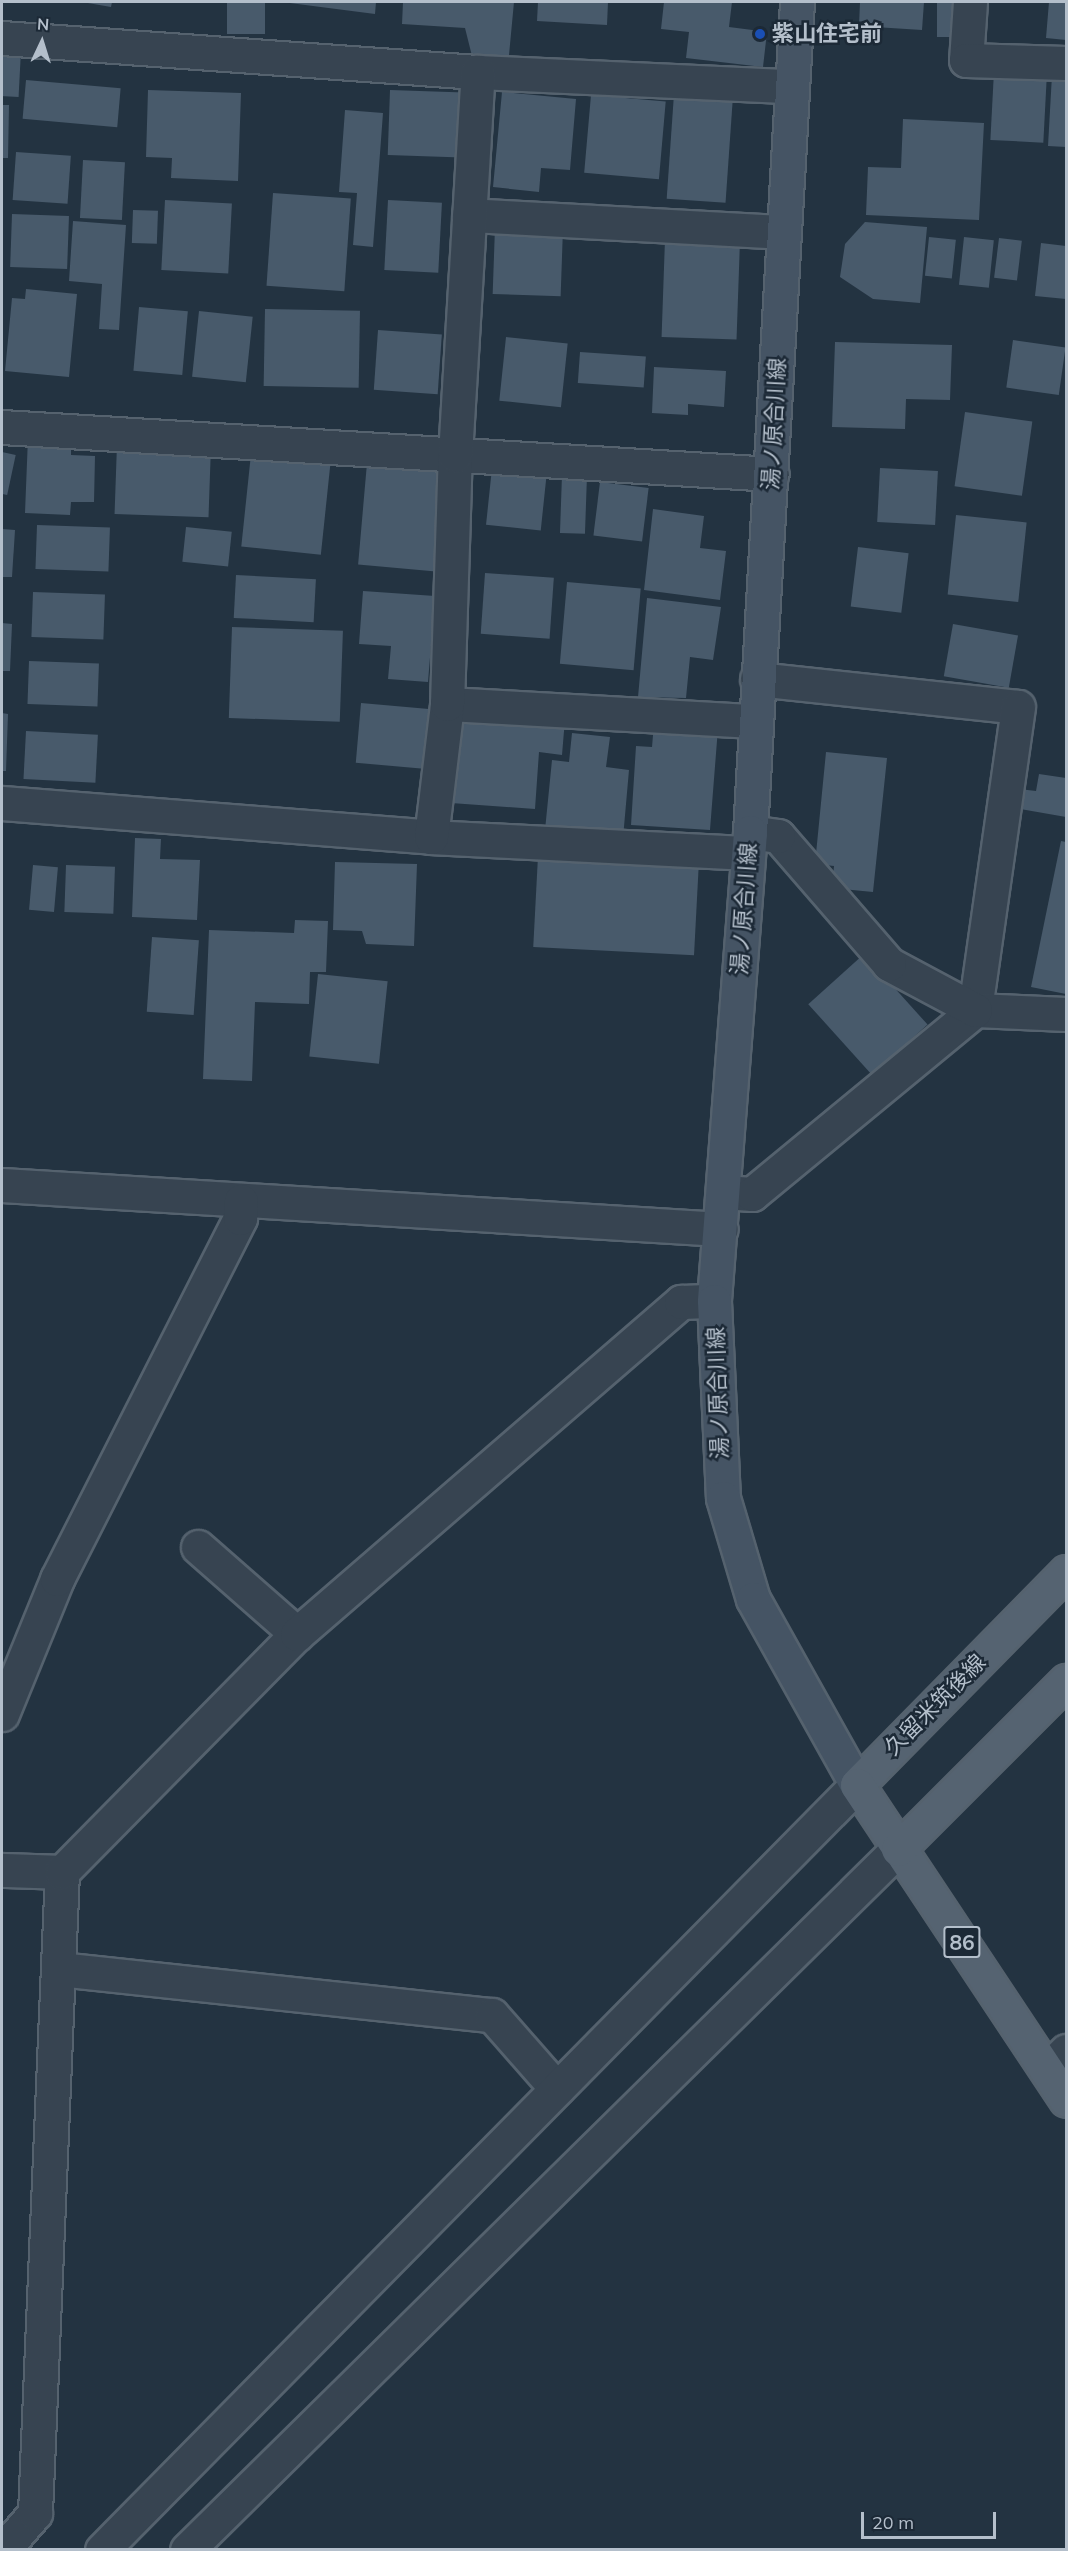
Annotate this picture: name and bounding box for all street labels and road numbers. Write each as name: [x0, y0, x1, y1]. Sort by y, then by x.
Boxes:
street label: 湯ノ原合川線: [757, 357, 791, 491]
street label: 湯ノ原合川線: [726, 842, 762, 976]
street label: 湯ノ原合川線: [703, 1327, 733, 1459]
street label: 久留米筑後線: [879, 1649, 991, 1761]
road number: 86: [942, 1924, 982, 1960]

